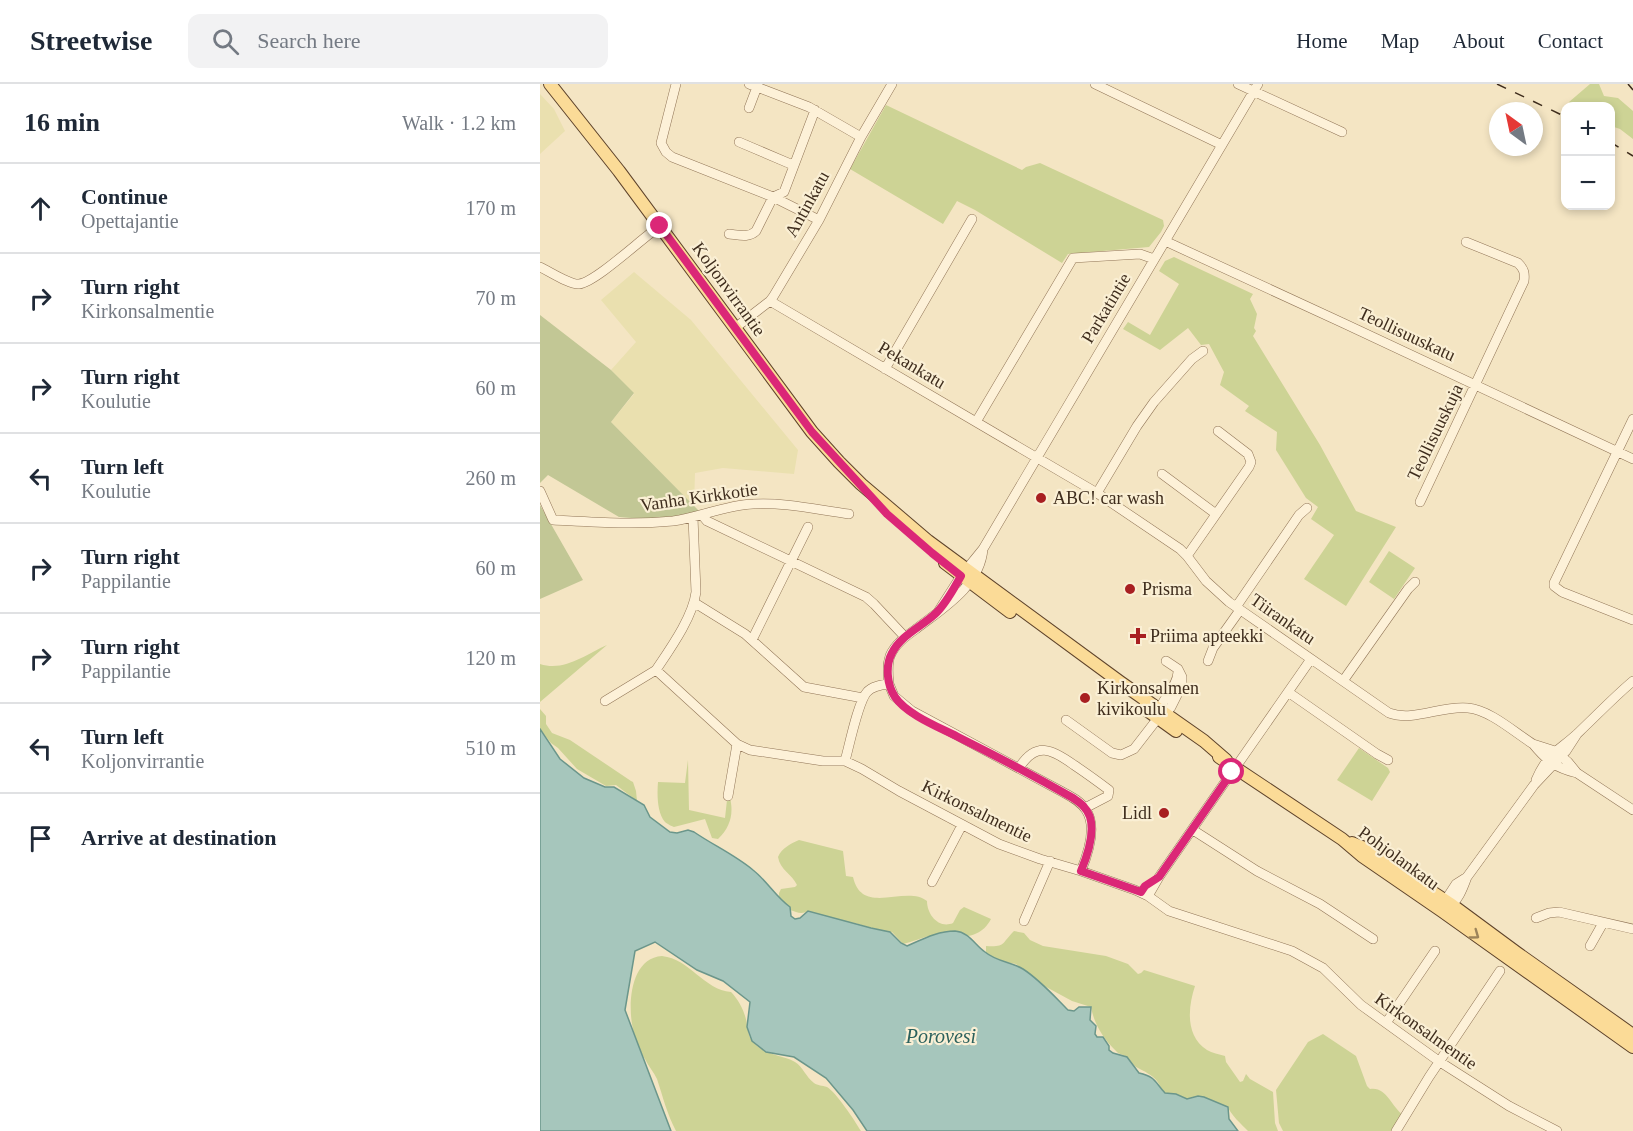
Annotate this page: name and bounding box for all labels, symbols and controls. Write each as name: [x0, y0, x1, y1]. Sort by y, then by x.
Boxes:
search box: [188, 14, 608, 68]
text: Streetwise: [30, 25, 152, 56]
icon: search: [209, 25, 242, 58]
text: Search here: [257, 28, 361, 53]
text: Home: [1296, 29, 1348, 53]
text: Map: [1381, 29, 1419, 53]
text: About: [1452, 29, 1505, 53]
text: Contact: [1538, 29, 1603, 53]
north arrow: [1489, 102, 1543, 156]
map controls: [1561, 102, 1615, 210]
button: +: [1561, 102, 1615, 156]
text: 16 min: [24, 108, 100, 137]
text: Walk · 1.2 km: [402, 112, 516, 134]
button: −: [1561, 156, 1615, 210]
street label: Antinkatu: [781, 168, 833, 240]
text: Continue: [81, 184, 168, 209]
icon: ahead: [24, 192, 57, 225]
text: 170 m: [465, 197, 516, 219]
text: Opettajantie: [81, 210, 179, 232]
route end: [646, 212, 672, 238]
street label: Koljonvirrantie: [688, 238, 770, 340]
street label: Parkatintie: [1077, 269, 1135, 347]
text: Turn right: [81, 274, 180, 299]
icon: right: [24, 282, 57, 315]
text: 70 m: [475, 287, 516, 309]
text: Kirkonsalmentie: [81, 300, 214, 322]
street label: Teollisuuskatu: [1355, 303, 1459, 365]
street label: Pekankatu: [875, 337, 949, 393]
text: Turn right: [81, 364, 180, 389]
icon: right: [24, 372, 57, 405]
text: 60 m: [475, 377, 516, 399]
street label: Teollisuuskuja: [1403, 381, 1467, 483]
text: Koulutie: [81, 390, 151, 412]
text: Turn left: [81, 454, 164, 479]
icon: left: [24, 462, 57, 495]
text: 260 m: [465, 467, 516, 489]
street label: Vanha Kirkkotie: [639, 479, 759, 515]
text: Koulutie: [81, 480, 151, 502]
place label: ABC! car wash: [1053, 488, 1164, 508]
marker: ABC! car wash: [1034, 491, 1048, 505]
text: Turn right: [81, 544, 180, 569]
icon: right: [24, 552, 57, 585]
text: 60 m: [475, 557, 516, 579]
text: Pappilantie: [81, 570, 171, 592]
place label: Prisma: [1142, 579, 1192, 599]
marker: Prisma: [1123, 582, 1137, 596]
street label: Tiirankatu: [1247, 589, 1319, 649]
place label: Priima apteekki: [1150, 626, 1263, 646]
marker: Priima apteekki: [1131, 629, 1145, 643]
text: Turn right: [81, 634, 180, 659]
icon: right: [24, 642, 57, 675]
text: 120 m: [465, 647, 516, 669]
text: Pappilantie: [81, 660, 171, 682]
place label: Kirkonsalmen kivikoulu: [1097, 678, 1199, 719]
marker: Kirkonsalmen kivikoulu: [1078, 691, 1092, 705]
text: Turn left: [81, 724, 164, 749]
icon: left: [24, 732, 57, 765]
text: 510 m: [465, 737, 516, 759]
text: Koljonvirrantie: [81, 750, 204, 772]
route start: [1218, 758, 1244, 784]
street label: Kirkonsalmentie: [919, 776, 1035, 846]
place label: Lidl: [1122, 803, 1152, 823]
marker: Lidl: [1157, 806, 1171, 820]
icon: arrive: [24, 822, 57, 855]
street label: Pohjolankatu: [1355, 822, 1443, 894]
text: Arrive at destination: [81, 825, 277, 850]
one-way arrow: [1468, 928, 1479, 939]
street label: Kirkonsalmentie: [1371, 988, 1481, 1074]
water label: Porovesi: [905, 1025, 976, 1047]

